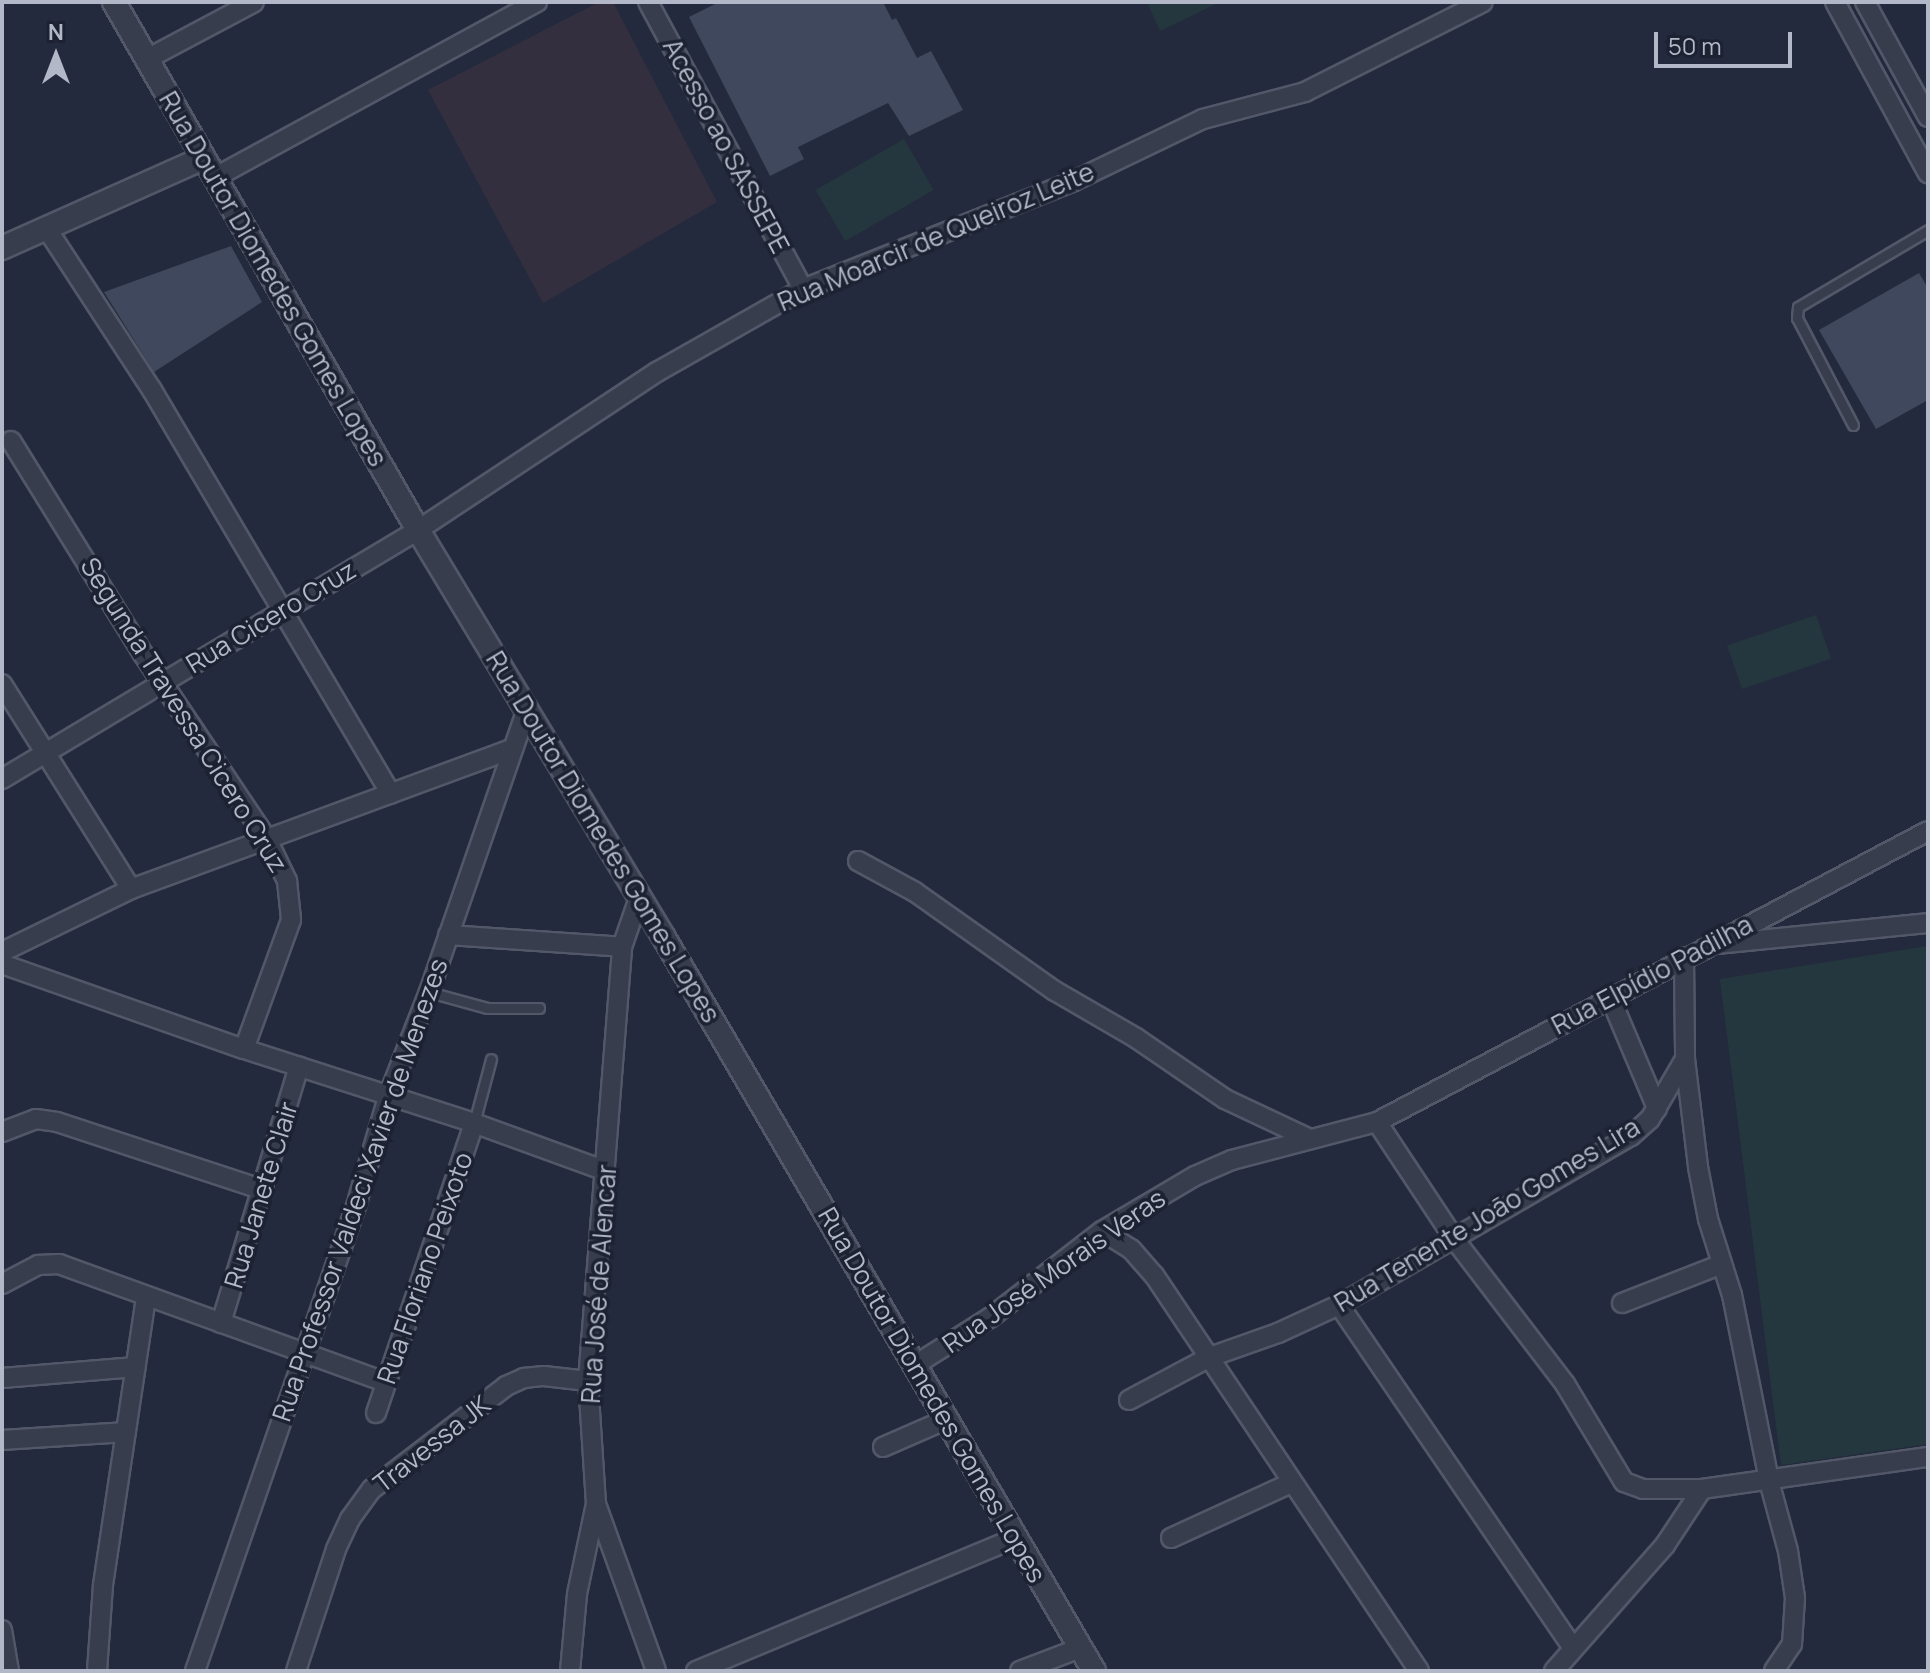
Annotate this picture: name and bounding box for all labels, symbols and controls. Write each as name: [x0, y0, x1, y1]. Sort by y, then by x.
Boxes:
north arrow: [16, 16, 96, 96]
scale bar: [1658, 16, 1796, 66]
text: N: [48, 17, 64, 47]
text: 50 m: [1668, 29, 1722, 62]
street label: Acesso ao SASSEPE: [656, 33, 796, 259]
street label: Rua Doutor Diomedes Gomes Lopes: [153, 86, 393, 472]
street label: Rua Moarcir de Queiroz Leite: [773, 156, 1099, 318]
street label: Segunda Travessa Cicero Cruz: [74, 552, 294, 878]
street label: Rua Cicero Cruz: [181, 554, 361, 680]
street label: Rua Doutor Diomedes Gomes Lopes: [479, 646, 727, 1028]
street label: Rua Elpídio Padilha: [1546, 909, 1758, 1041]
street label: Rua Professor Valdeci Xavier de Menezes: [266, 955, 454, 1425]
street label: Rua Janete Clair: [218, 1098, 304, 1292]
street label: Rua Tenente João Gomes Lira: [1329, 1111, 1645, 1319]
street label: Rua Floriano Peixoto: [371, 1148, 479, 1388]
street label: Rua José de Alencar: [575, 1163, 623, 1405]
street label: Rua José Morais Veras: [937, 1182, 1171, 1360]
street label: Rua Doutor Diomedes Gomes Lopes: [812, 1202, 1052, 1588]
street label: Travessa JK: [368, 1389, 496, 1499]

